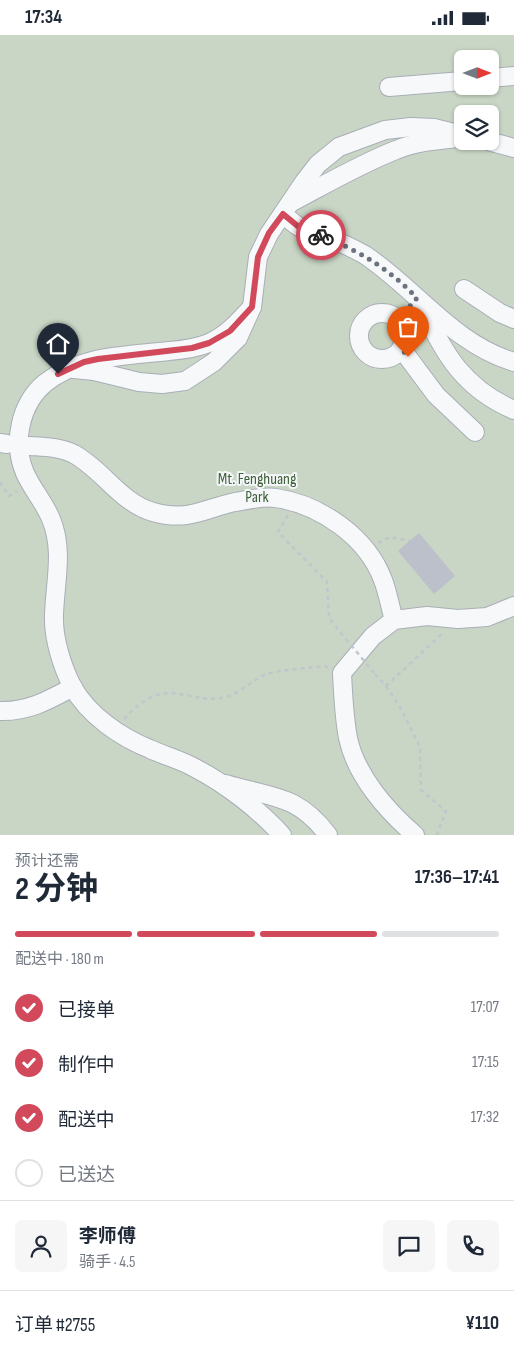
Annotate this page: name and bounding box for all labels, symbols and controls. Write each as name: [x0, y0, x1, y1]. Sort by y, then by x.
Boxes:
text: 17:34: [25, 6, 62, 29]
north arrow: [454, 50, 499, 95]
map controls: [454, 50, 499, 150]
button: layers: [454, 105, 499, 150]
courier: [296, 210, 346, 260]
icon: bike: [307, 221, 335, 249]
pin: [387, 306, 429, 357]
icon: bag: [394, 313, 422, 341]
pin: [37, 323, 79, 374]
icon: home: [44, 330, 72, 358]
park label: Mt. Fenghuang Park: [218, 470, 296, 507]
text: 预计还需: [15, 852, 79, 871]
text: 17:36–17:41: [415, 866, 499, 889]
text: 2 分钟: [15, 870, 98, 909]
text: 配送中 · 180 m: [15, 950, 104, 969]
icon: check: [15, 994, 43, 1022]
text: 17:07: [471, 998, 499, 1017]
text: 已接单: [58, 999, 115, 1022]
icon: check: [15, 1049, 43, 1077]
text: 17:15: [472, 1053, 499, 1072]
text: 制作中: [58, 1054, 115, 1077]
icon: check: [15, 1104, 43, 1132]
text: 17:32: [471, 1108, 499, 1127]
text: 配送中: [58, 1109, 115, 1132]
text: 已送达: [58, 1164, 115, 1187]
button: person: [15, 1220, 67, 1272]
button: chat: [383, 1220, 435, 1272]
button: phone: [447, 1220, 499, 1272]
text: 李师傅: [79, 1225, 136, 1248]
text: 骑手 · 4.5: [79, 1253, 135, 1272]
text: ¥110: [465, 1312, 499, 1335]
text: 订单 #2755: [15, 1314, 95, 1337]

